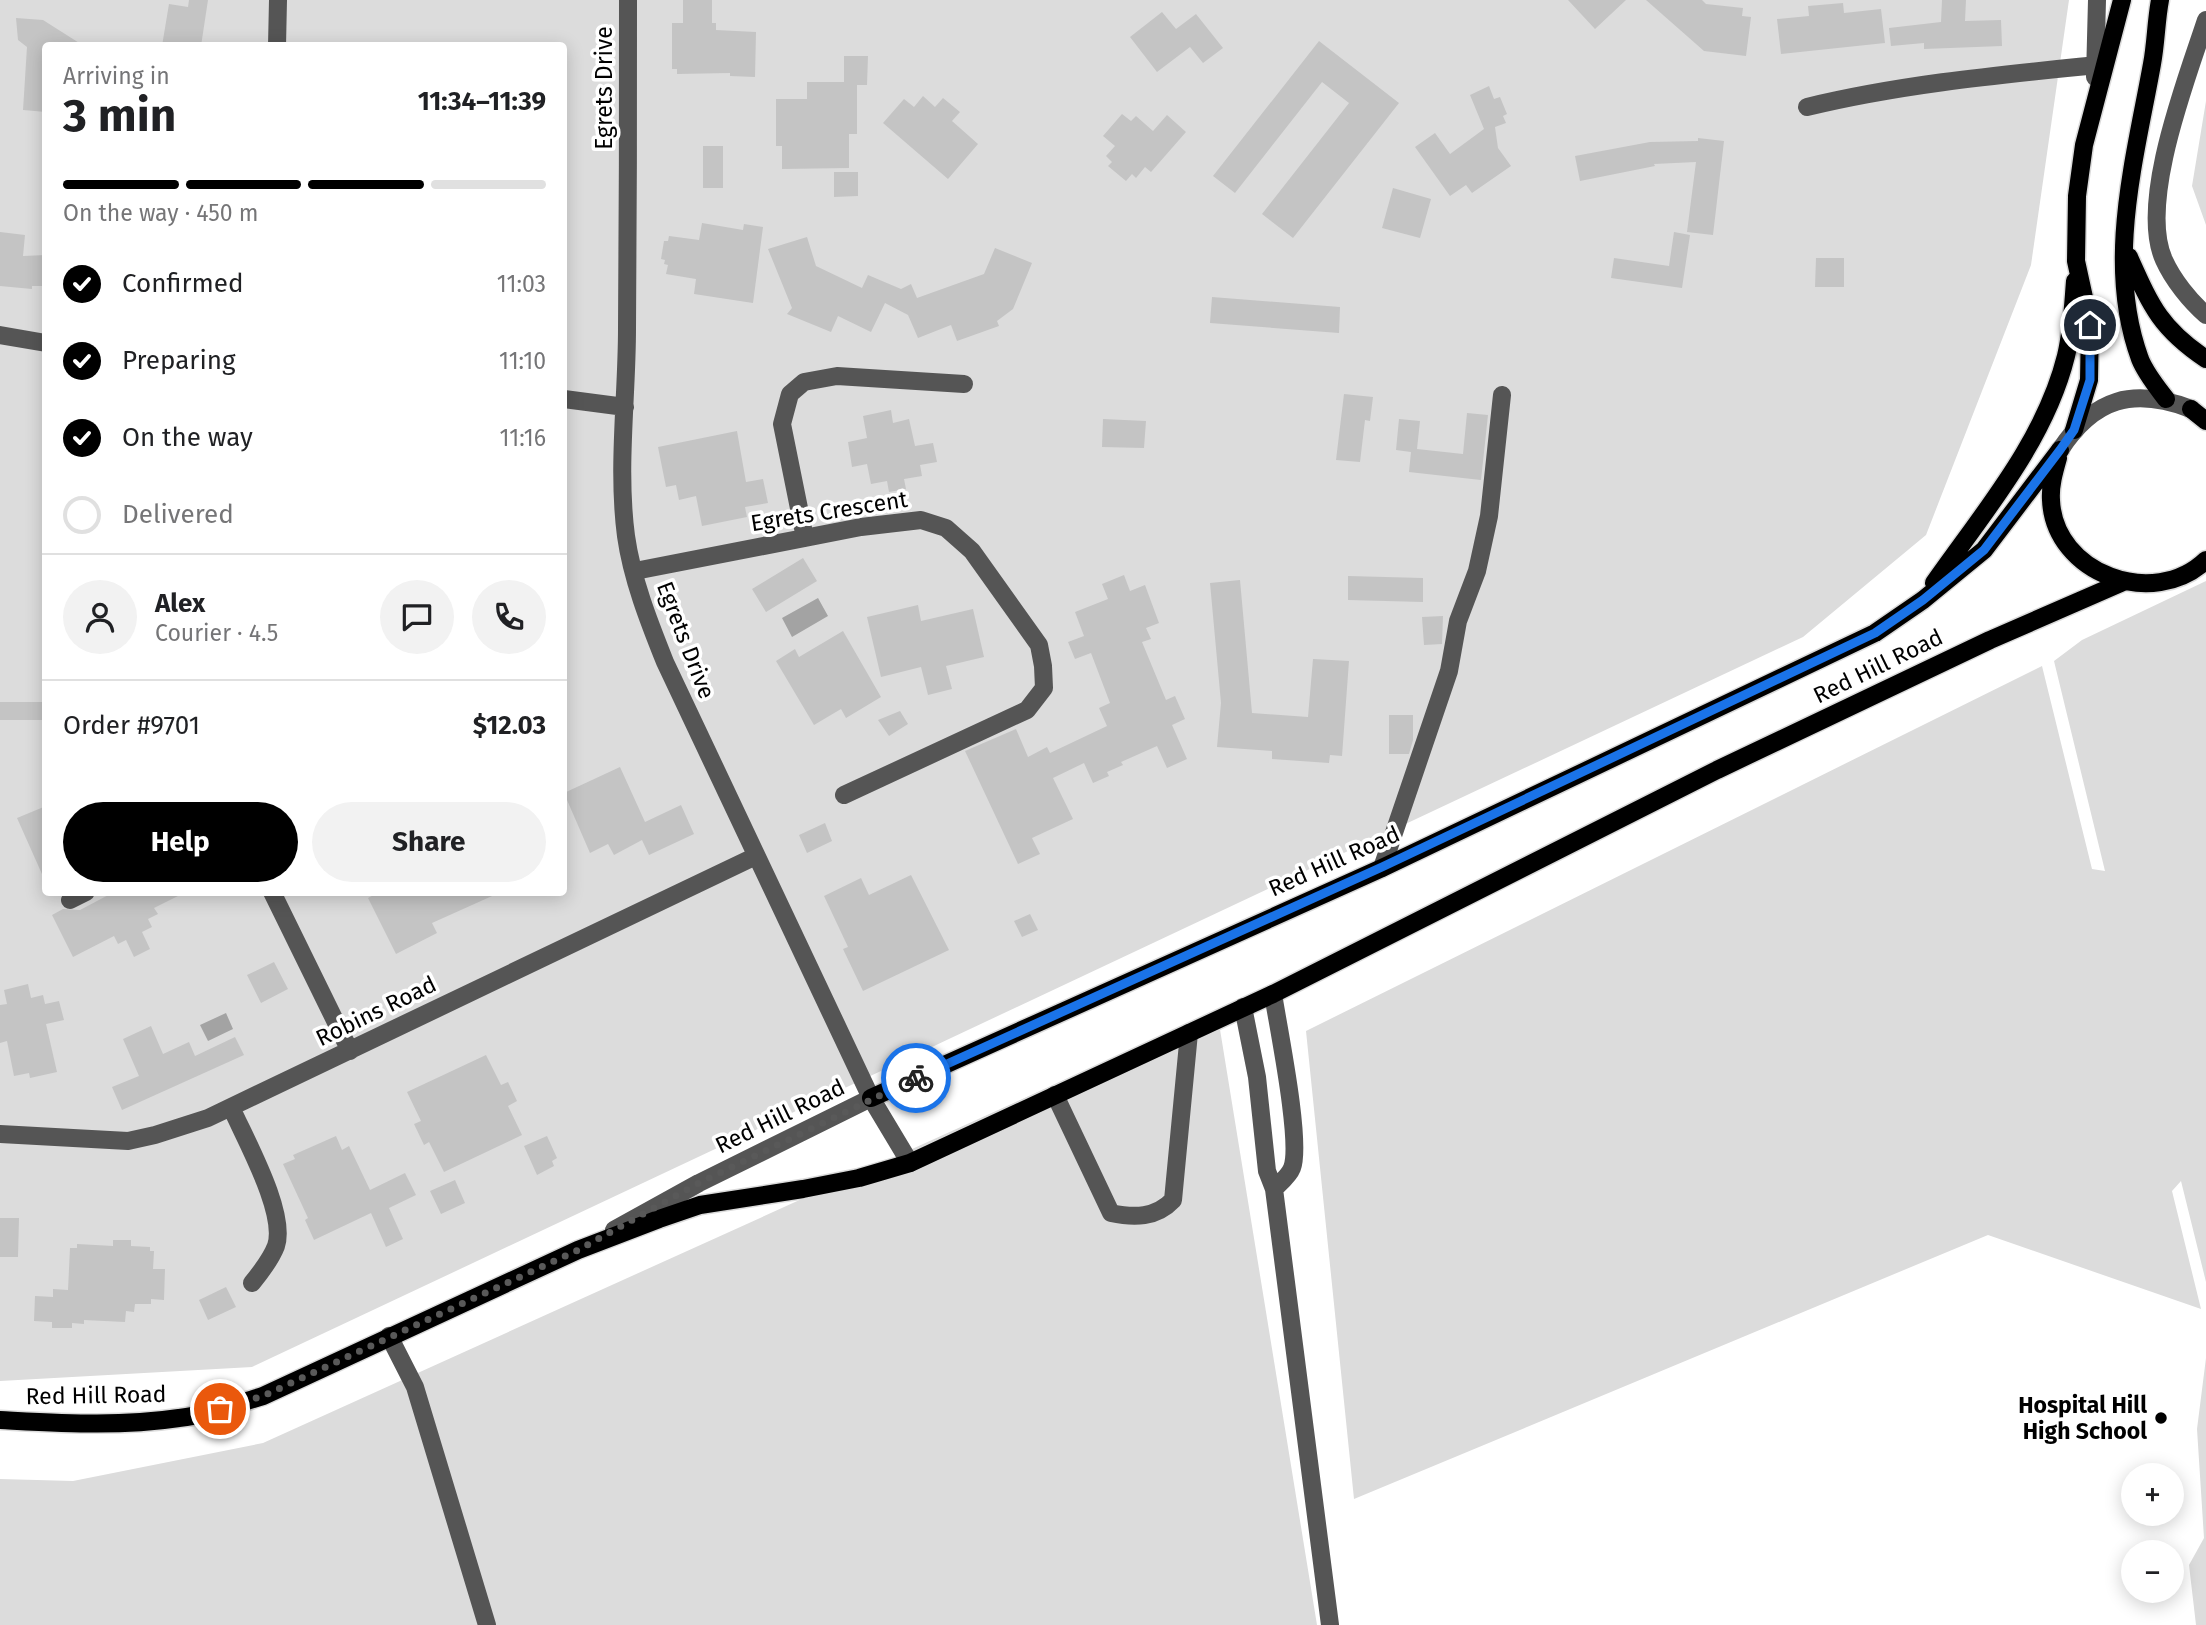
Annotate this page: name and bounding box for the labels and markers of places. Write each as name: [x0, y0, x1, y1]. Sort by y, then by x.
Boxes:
pin: [2060, 295, 2120, 355]
pin: [190, 1379, 250, 1439]
place label: Hospital Hill High School: [2018, 1391, 2147, 1445]
marker: Hospital Hill High School: [2153, 1410, 2169, 1426]

